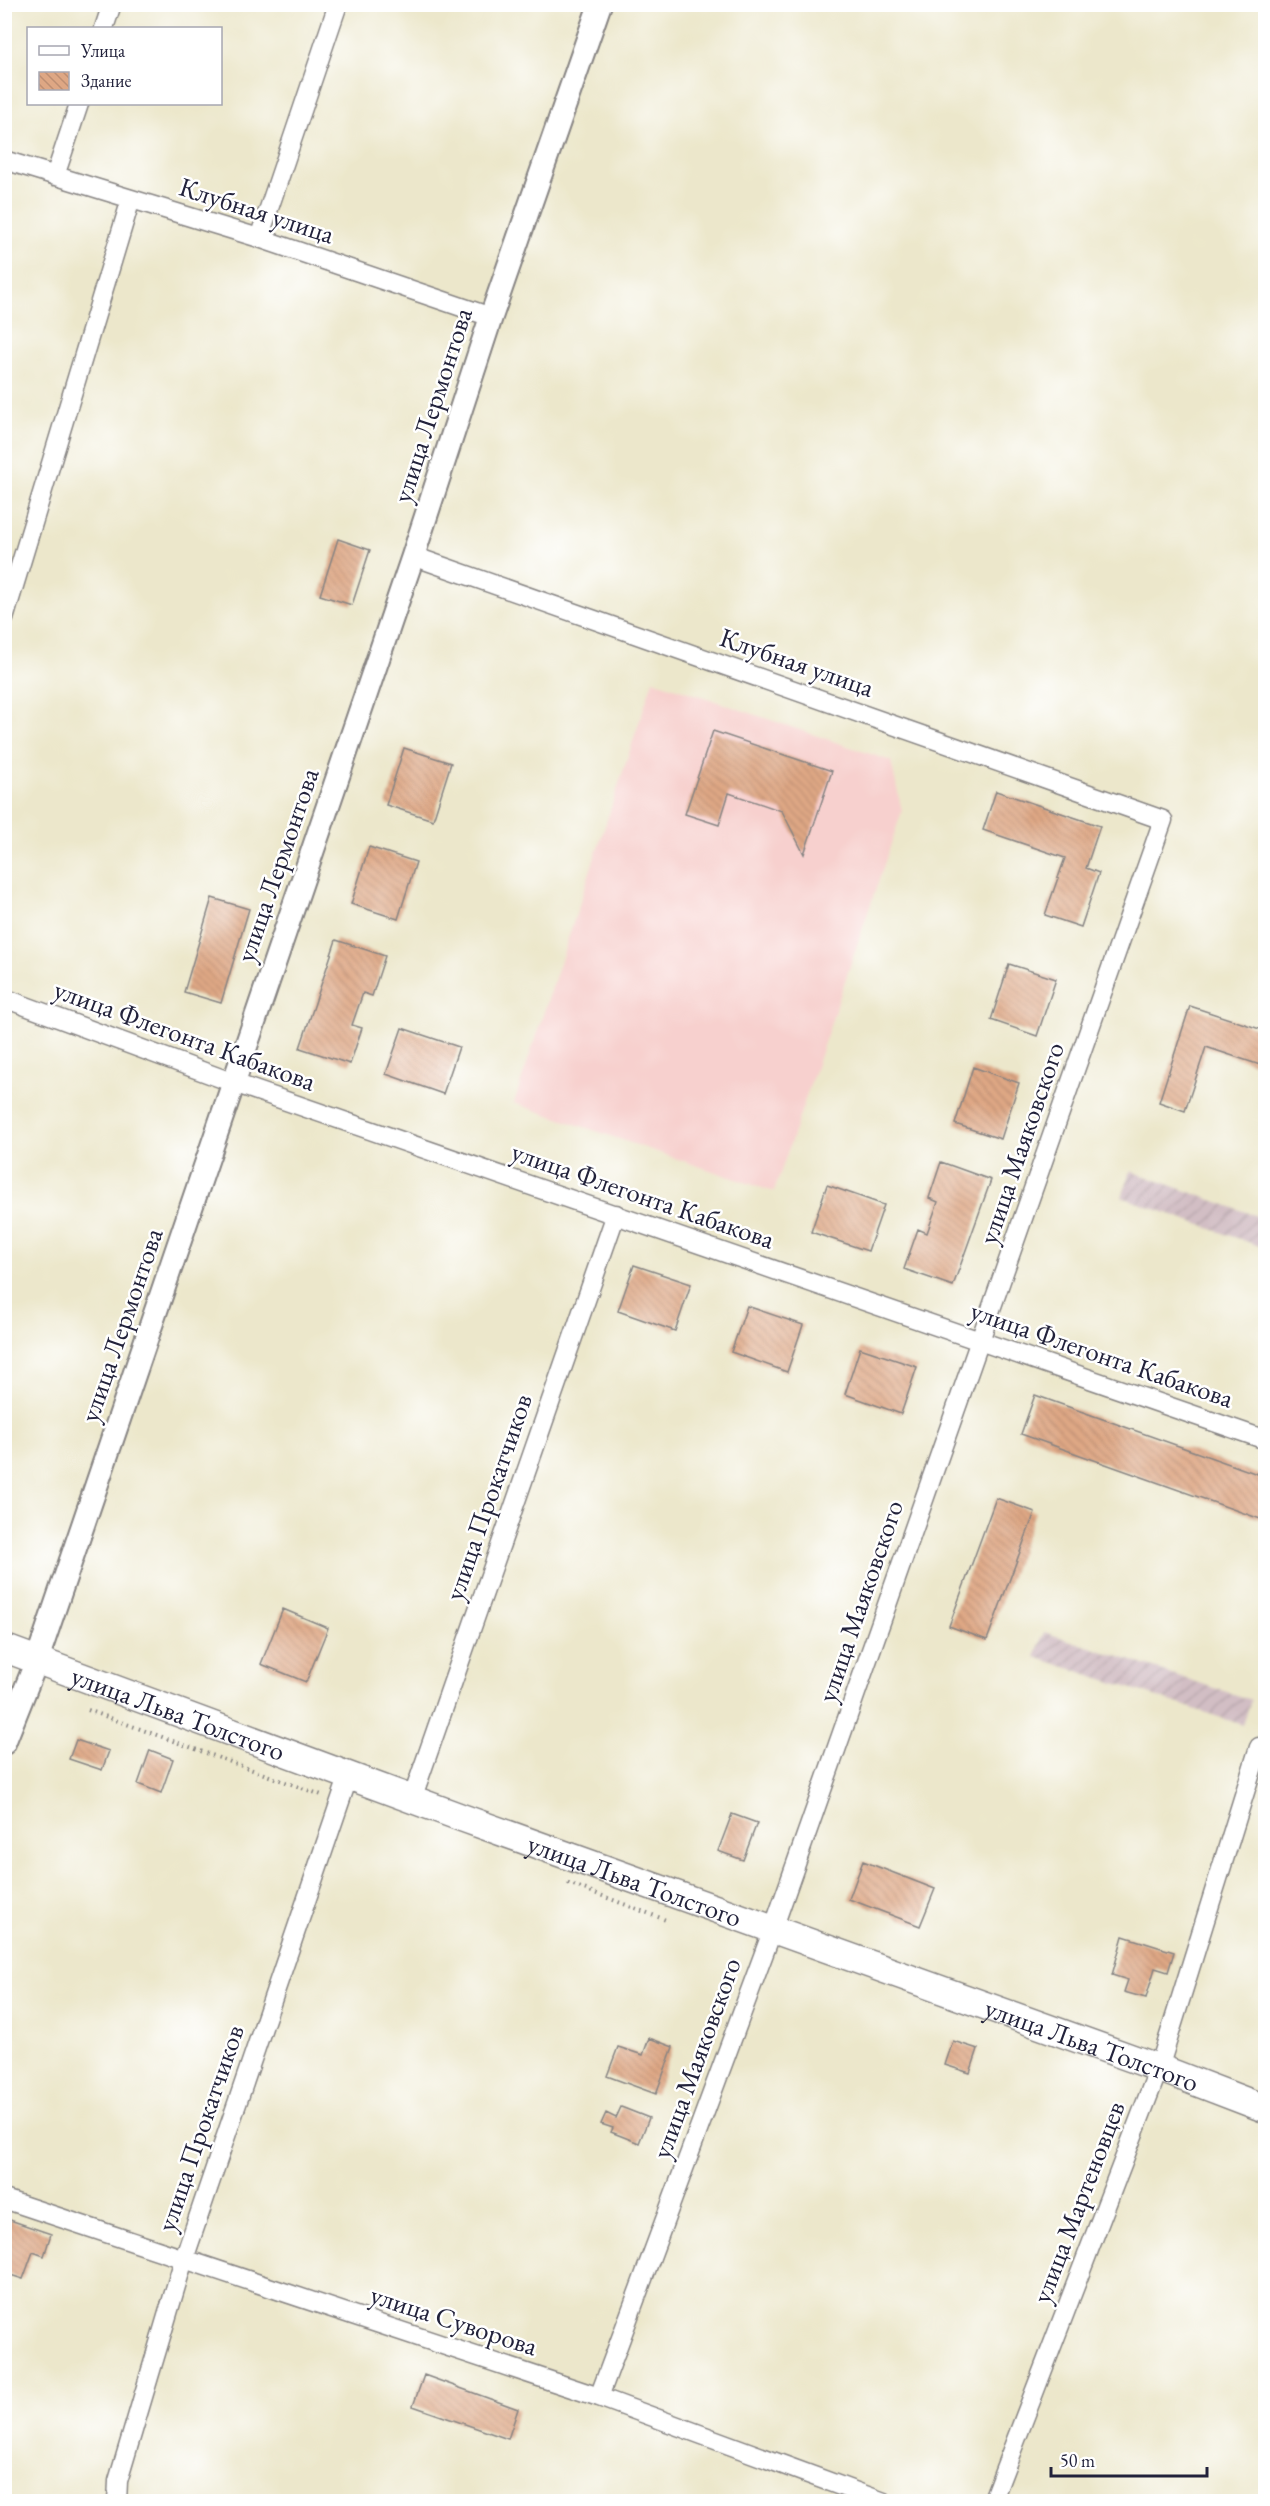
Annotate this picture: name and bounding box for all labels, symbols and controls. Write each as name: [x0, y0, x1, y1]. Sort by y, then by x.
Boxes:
legend: [27, 27, 222, 105]
text: Улица: [80, 39, 126, 62]
text: Здание: [81, 69, 131, 92]
street label: Клубная улица: [175, 169, 339, 252]
street label: улица Лермонтова: [384, 303, 480, 507]
street label: Клубная улица: [715, 619, 879, 705]
street label: улица Лермонтова: [227, 763, 327, 967]
street label: улица Флегонта Кабакова: [49, 971, 321, 1099]
street label: улица Маяковского: [970, 1037, 1072, 1249]
street label: улица Флегонта Кабакова: [507, 1134, 779, 1257]
street label: улица Лермонтова: [71, 1223, 171, 1427]
street label: улица Флегонта Кабакова: [966, 1293, 1238, 1416]
street label: улица Прокатчиков: [436, 1389, 540, 1605]
street label: улица Маяковского: [809, 1495, 911, 1707]
street label: улица Льва Толстого: [67, 1657, 290, 1768]
street label: улица Льва Толстого: [523, 1825, 747, 1934]
street label: улица Маяковского: [643, 1953, 749, 2163]
street label: улица Льва Толстого: [980, 1989, 1204, 2099]
street label: улица Прокатчиков: [148, 2020, 252, 2236]
street label: улица Мартеновцев: [1023, 2096, 1133, 2308]
street label: улица Суворова: [366, 2276, 542, 2364]
scale bar: [1051, 2440, 1207, 2478]
text: 50 m: [1060, 2449, 1095, 2472]

